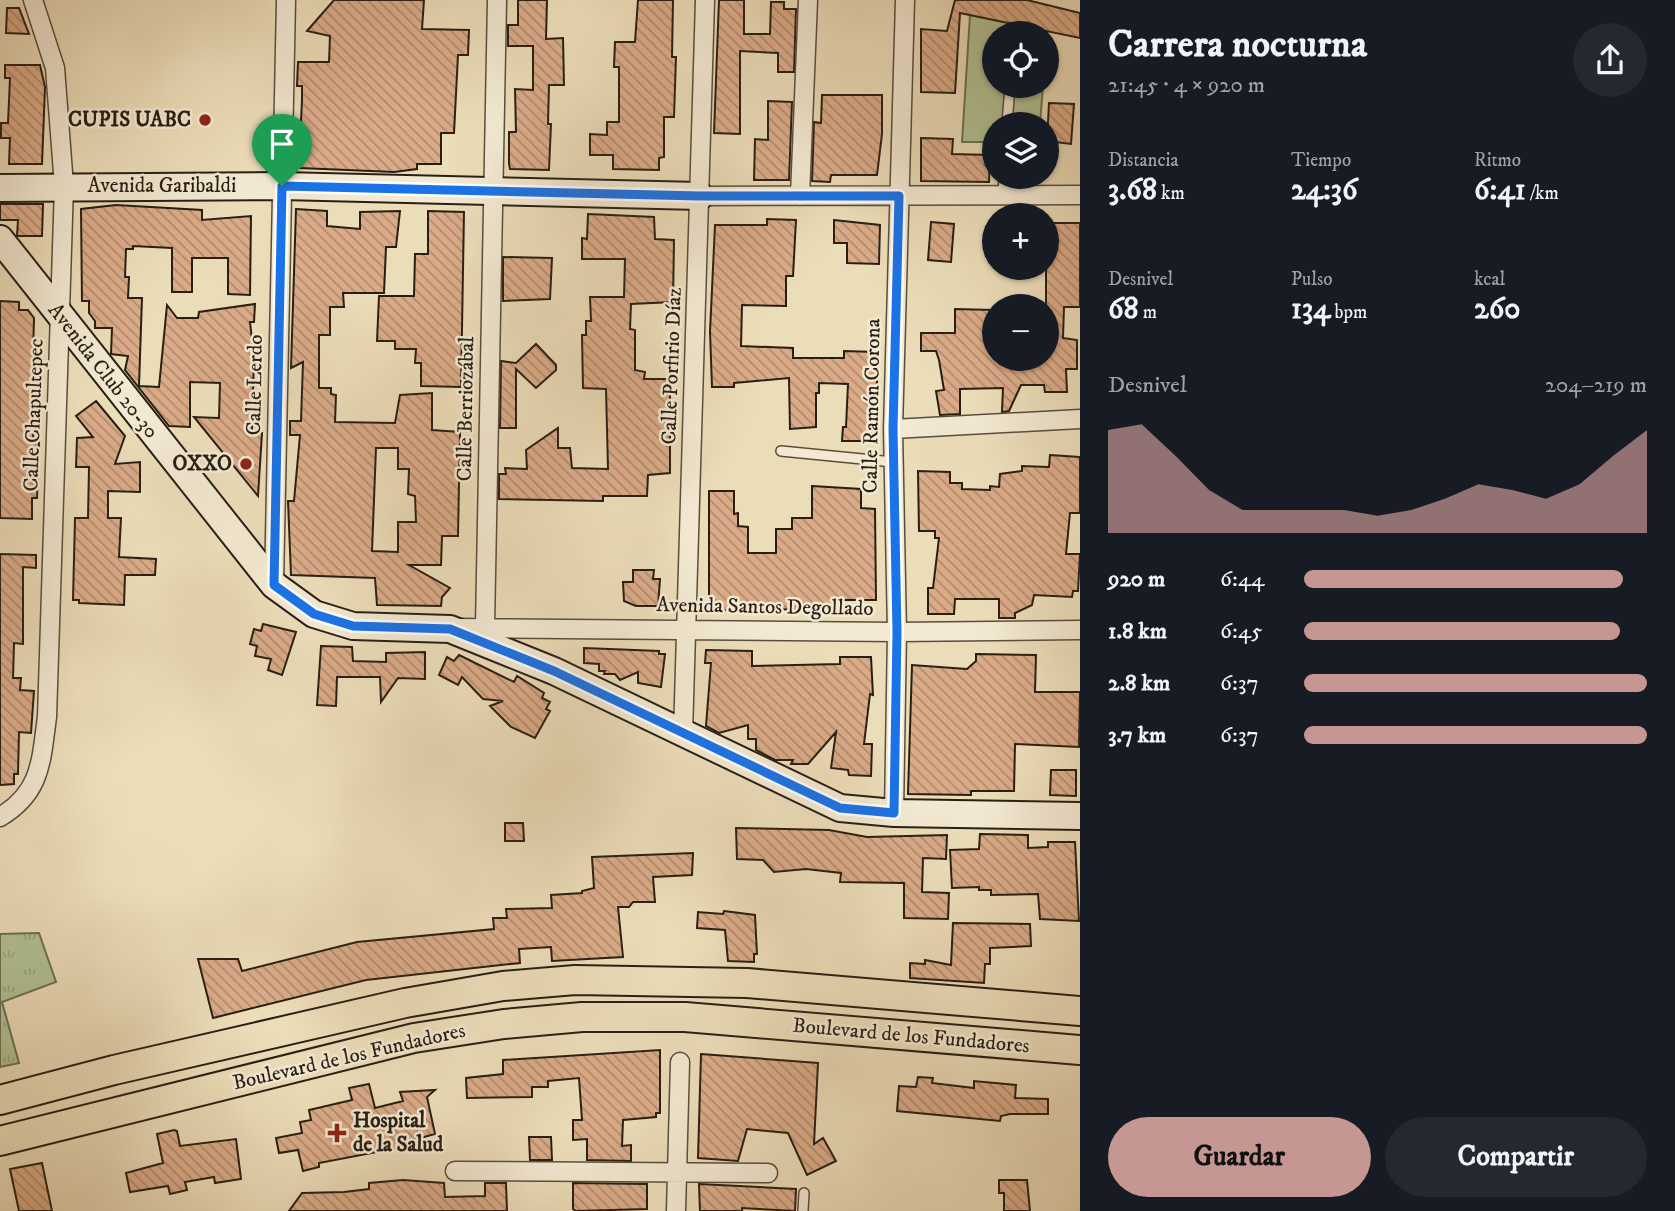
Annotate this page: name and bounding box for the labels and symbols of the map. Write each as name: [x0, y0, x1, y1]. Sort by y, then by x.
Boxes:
place label: CUPIS UABC: [68, 107, 191, 133]
marker: CUPIS UABC: [197, 112, 213, 128]
pin: [252, 114, 312, 186]
street label: Avenida Garibaldi: [88, 173, 236, 199]
street label: Calle Porfirio Díaz: [656, 287, 688, 445]
street label: Avenida Club 20-30: [42, 298, 164, 444]
street label: Calle Ramón Corona: [857, 318, 887, 494]
street label: Calle Lerdo: [241, 334, 269, 436]
street label: Calle Berriozábal: [452, 336, 480, 482]
street label: Calle Chapultepec: [18, 338, 50, 492]
place label: OXXO: [173, 451, 232, 477]
marker: OXXO: [238, 456, 254, 472]
street label: Avenida Santos Degollado: [656, 592, 874, 622]
street label: Boulevard de los Fundadores: [791, 1013, 1031, 1059]
street label: Boulevard de los Fundadores: [230, 1018, 468, 1096]
place label: Hospital de la Salud: [353, 1108, 444, 1158]
marker: Hospital de la Salud: [327, 1123, 347, 1143]

